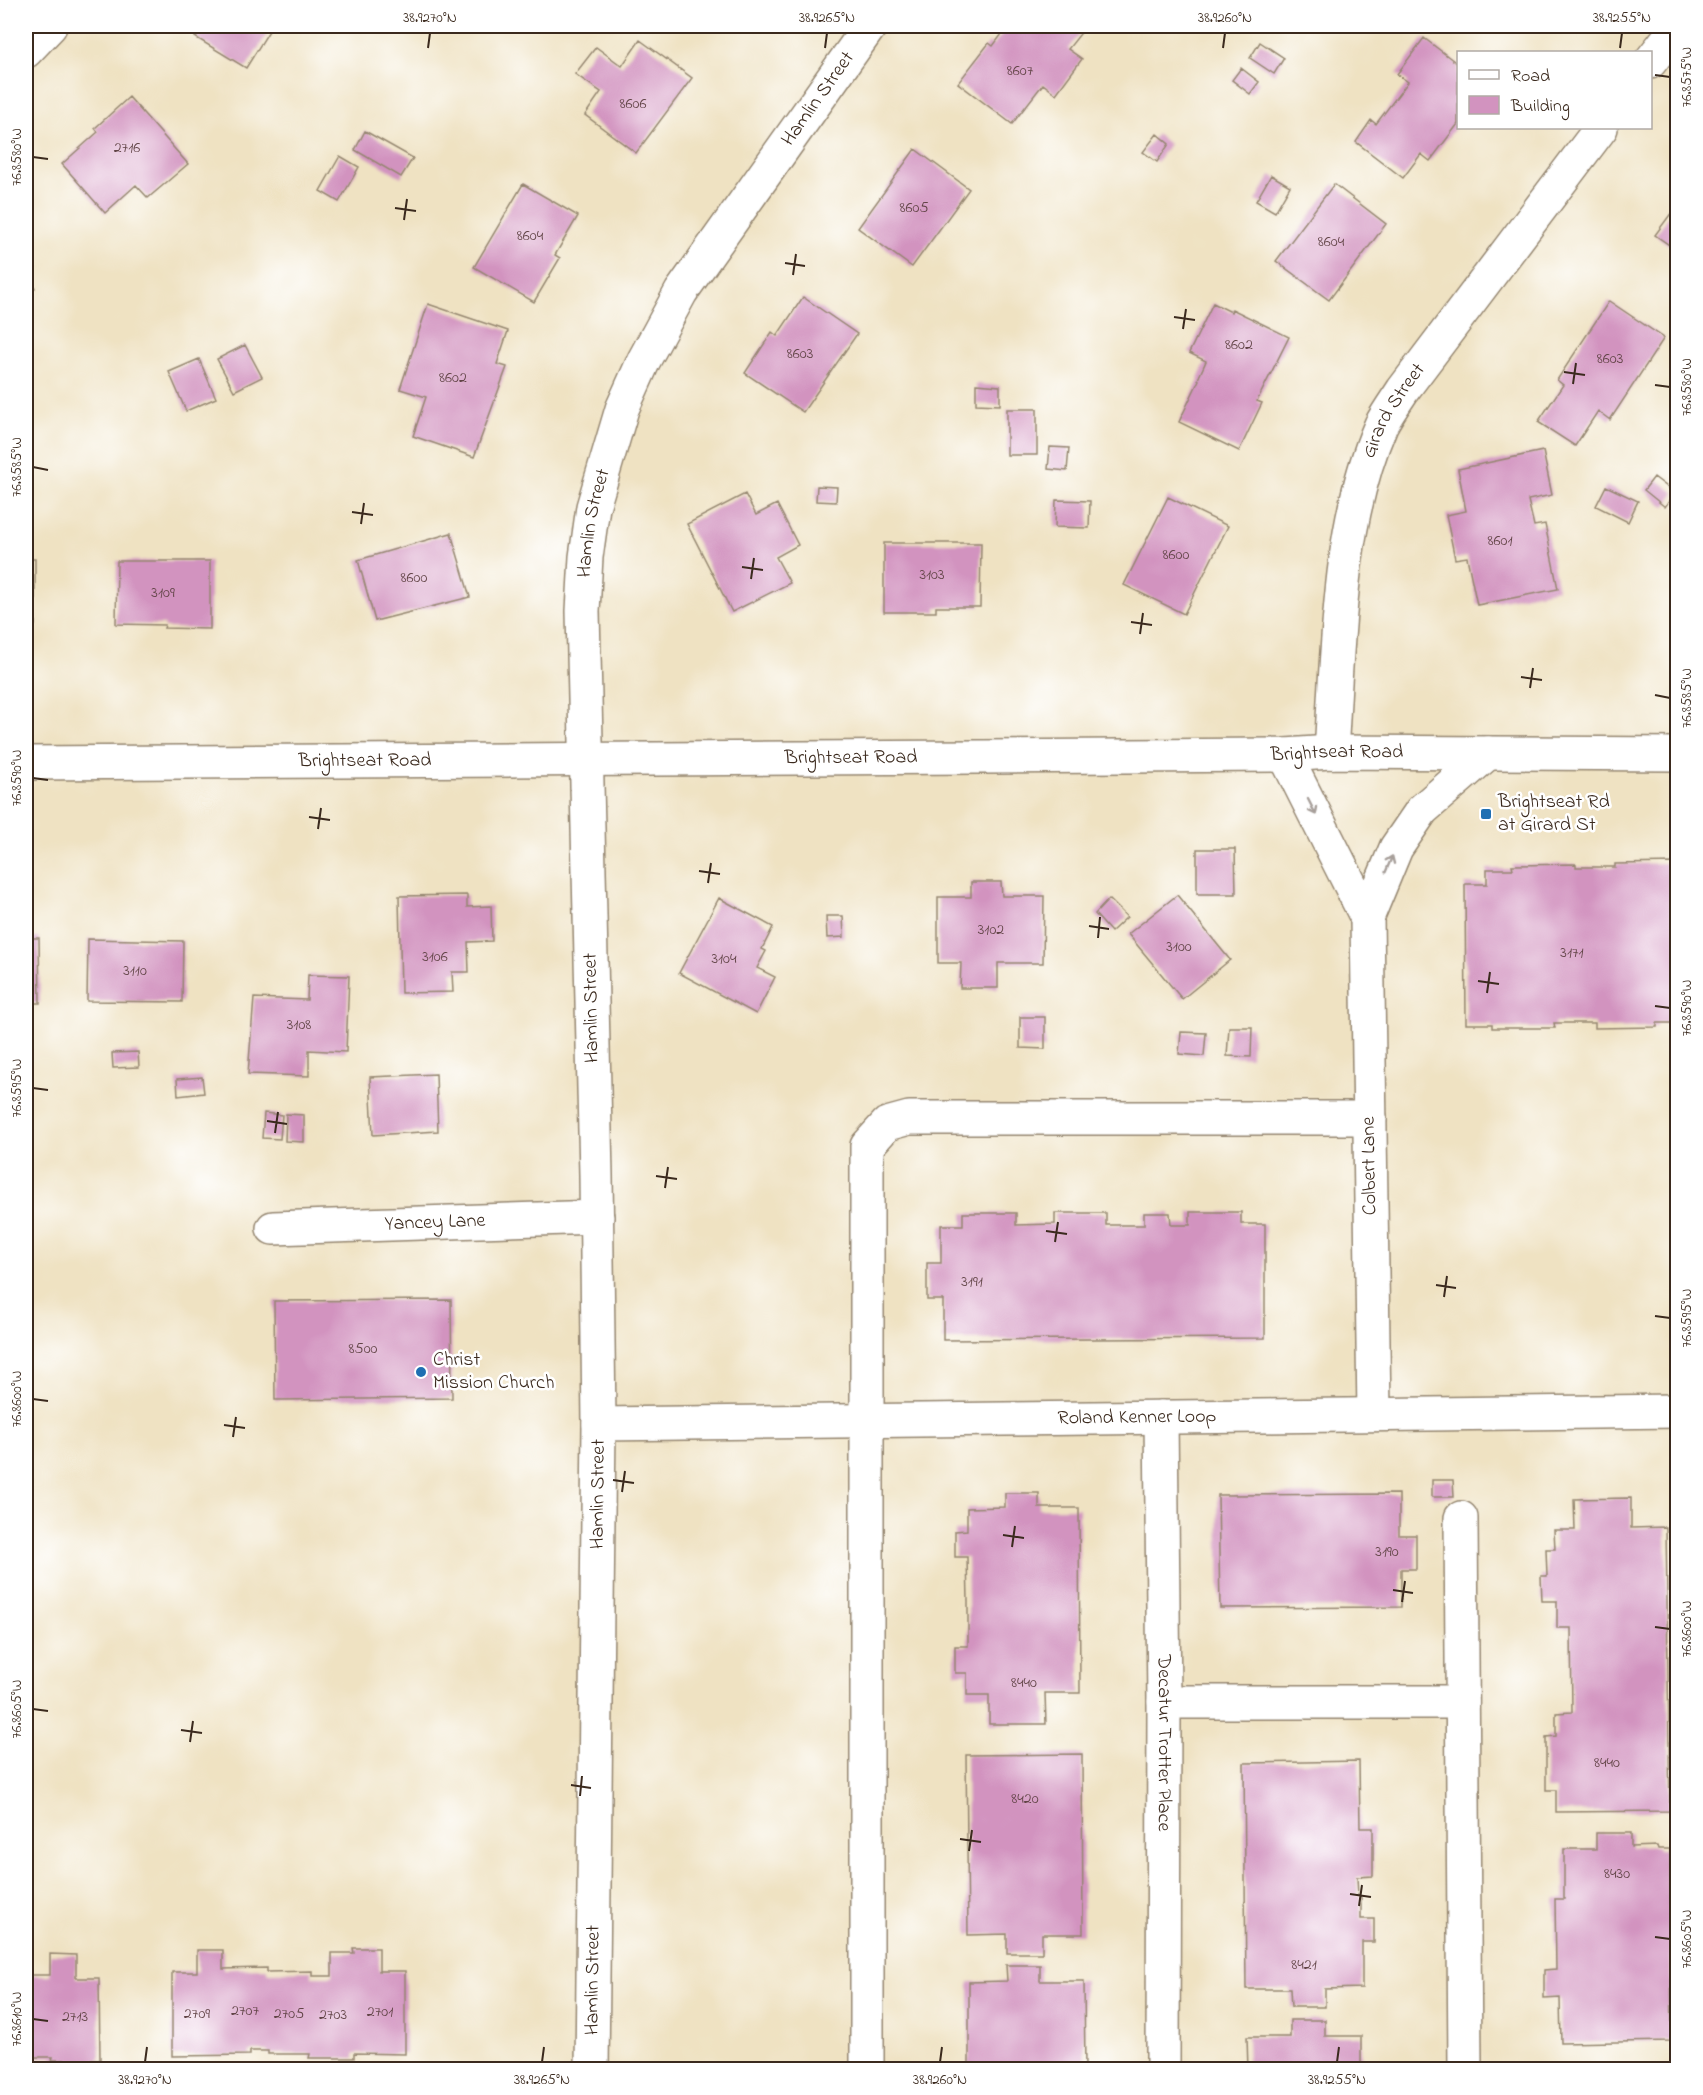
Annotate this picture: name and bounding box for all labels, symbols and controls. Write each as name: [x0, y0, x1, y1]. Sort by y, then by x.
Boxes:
text: 38.9270°N: [403, 7, 457, 29]
text: 38.9265°N: [799, 7, 855, 29]
text: 38.9260°N: [1198, 7, 1252, 29]
text: 38.9255°N: [1593, 7, 1651, 29]
street label: Hamlin Street: [774, 45, 862, 152]
text: 76.8575°W: [1676, 47, 1698, 107]
legend: [1457, 51, 1652, 129]
house number: 8607: [1007, 59, 1034, 83]
text: Road: [1511, 64, 1550, 90]
house number: 8606: [620, 92, 647, 116]
text: Building: [1510, 94, 1570, 121]
text: 76.8580°W: [6, 128, 28, 186]
house number: 2716: [114, 136, 140, 160]
house number: 8605: [899, 196, 929, 220]
house number: 8604: [517, 224, 544, 248]
house number: 8604: [1318, 230, 1345, 254]
house number: 8602: [1225, 333, 1253, 357]
house number: 8603: [787, 342, 813, 366]
house number: 8603: [1597, 347, 1623, 371]
street label: Girard Street: [1355, 357, 1433, 462]
text: 76.8580°W: [1676, 358, 1698, 416]
house number: 8602: [439, 366, 467, 390]
text: 76.8585°W: [6, 437, 28, 497]
street label: Hamlin Street: [570, 465, 618, 578]
house number: 8601: [1487, 529, 1513, 553]
house number: 8600: [1163, 543, 1190, 567]
house number: 3103: [919, 563, 945, 587]
house number: 8600: [401, 566, 428, 590]
house number: 3109: [151, 581, 175, 605]
text: 76.8585°W: [1676, 668, 1698, 728]
street label: Brightseat Road: [1269, 737, 1403, 770]
street label: Brightseat Road: [783, 743, 918, 774]
street label: Brightseat Road: [297, 746, 432, 777]
text: 76.8590°W: [6, 750, 28, 806]
place label: Brightseat Rd at Girard St: [1497, 788, 1610, 840]
one-way arrow: [1307, 797, 1319, 815]
marker: Brightseat Rd at Girard St: [1479, 807, 1493, 821]
one-way arrow: [1384, 856, 1395, 874]
house number: 3102: [978, 918, 1004, 942]
house number: 3100: [1166, 935, 1192, 959]
house number: 3171: [1560, 941, 1584, 965]
house number: 3106: [422, 945, 448, 969]
house number: 3104: [711, 947, 737, 971]
street label: Hamlin Street: [577, 952, 607, 1063]
house number: 3110: [123, 959, 147, 983]
text: 76.8590°W: [1676, 980, 1698, 1036]
house number: 3108: [287, 1013, 311, 1037]
text: 76.8595°W: [6, 1059, 28, 1117]
street label: Colbert Lane: [1355, 1116, 1385, 1216]
street label: Yancey Lane: [384, 1206, 486, 1239]
house number: 3191: [961, 1270, 983, 1294]
text: 76.8595°W: [1676, 1289, 1698, 1347]
house number: 8500: [349, 1337, 378, 1361]
place label: Christ Mission Church: [433, 1346, 554, 1398]
marker: Christ Mission Church: [414, 1365, 428, 1379]
text: 76.8600°W: [6, 1371, 28, 1427]
street label: Roland Kenner Loop: [1057, 1402, 1217, 1433]
street label: Hamlin Street: [583, 1438, 613, 1549]
house number: 3190: [1375, 1540, 1399, 1564]
text: 76.8600°W: [1676, 1601, 1698, 1657]
street label: Decatur Trotter Place: [1149, 1653, 1179, 1831]
house number: 8440: [1011, 1671, 1037, 1695]
text: 76.8605°W: [6, 1680, 28, 1738]
house number: 8440: [1594, 1751, 1620, 1775]
house number: 8420: [1011, 1787, 1039, 1811]
house number: 8430: [1604, 1862, 1630, 1886]
text: 76.8605°W: [1676, 1910, 1698, 1968]
street label: Hamlin Street: [578, 1924, 608, 2035]
house number: 8421: [1291, 1953, 1317, 1977]
text: 76.8610°W: [6, 1992, 28, 2046]
house number: 2707: [231, 1999, 259, 2023]
house number: 2701: [367, 2000, 393, 2024]
house number: 2709: [184, 2002, 210, 2026]
house number: 2705: [274, 2002, 304, 2026]
house number: 2703: [319, 2003, 347, 2027]
house number: 2713: [62, 2005, 88, 2029]
text: 38.9270°N: [118, 2069, 172, 2091]
text: 38.9265°N: [514, 2069, 570, 2091]
text: 38.9260°N: [913, 2069, 967, 2091]
text: 38.9255°N: [1308, 2069, 1366, 2091]

